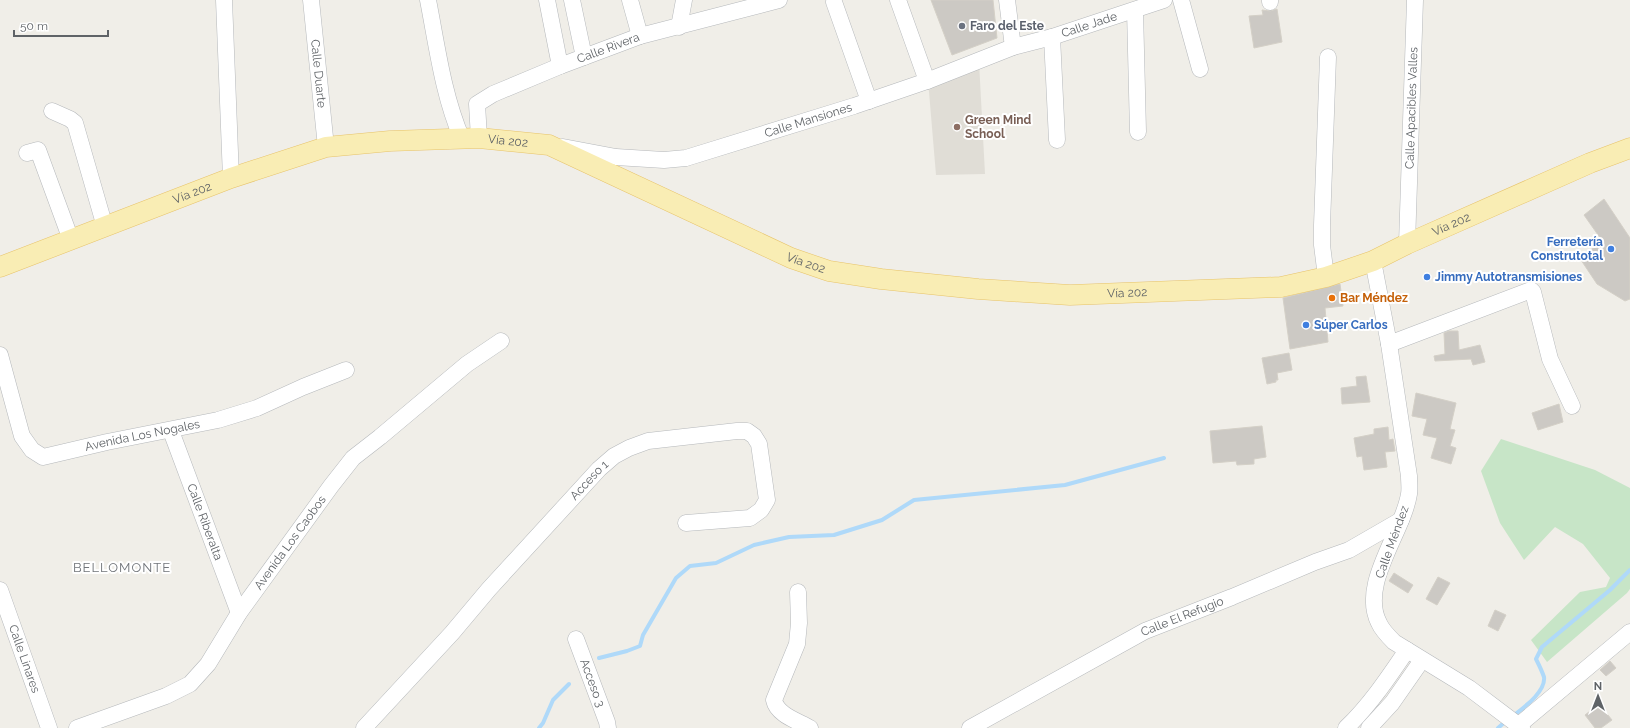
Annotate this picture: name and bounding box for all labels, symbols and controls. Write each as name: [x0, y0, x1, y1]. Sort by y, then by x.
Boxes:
street label: Calle Jade: [1059, 9, 1119, 40]
scale bar: [14, 12, 108, 38]
text: 50 m: [20, 19, 48, 33]
place label: Faro del Este: [970, 19, 1044, 33]
marker: Faro del Este: [957, 21, 967, 31]
street label: Calle Rivera: [575, 30, 641, 66]
street label: Calle Duarte: [308, 39, 329, 109]
street label: Calle Apacibles Valles: [1402, 47, 1420, 169]
street label: Calle Mansiones: [763, 100, 854, 140]
place label: Green Mind School: [965, 113, 1031, 141]
marker: Green Mind School: [952, 122, 962, 132]
street label: Vía 202: [487, 132, 529, 150]
street label: Vía 202: [171, 179, 214, 207]
street label: Vía 202: [1430, 210, 1472, 239]
place label: Ferretería Construtotal: [1531, 235, 1603, 263]
marker: Ferretería Construtotal: [1606, 244, 1616, 254]
street label: Vía 202: [784, 250, 827, 276]
place label: Jimmy Autotransmisiones: [1435, 270, 1582, 284]
marker: Jimmy Autotransmisiones: [1422, 272, 1432, 282]
street label: Vía 202: [1107, 285, 1148, 301]
place label: Bar Méndez: [1340, 291, 1408, 305]
marker: Bar Méndez: [1327, 293, 1337, 303]
place label: Súper Carlos: [1314, 318, 1388, 332]
marker: Súper Carlos: [1301, 320, 1311, 330]
street label: Avenida Los Nogales: [84, 417, 201, 454]
street label: Acceso 1: [567, 457, 611, 503]
street label: Calle Riberalta: [184, 482, 226, 562]
street label: Avenida Los Caobos: [251, 493, 329, 592]
street label: Calle Méndez: [1372, 504, 1412, 580]
district label: BELLOMONTE: [73, 560, 171, 575]
street label: Calle El Refugio: [1139, 594, 1226, 639]
street label: Calle Linares: [6, 623, 43, 695]
street label: Acceso 3: [577, 657, 608, 709]
north arrow: [1578, 676, 1618, 716]
text: N: [1594, 680, 1602, 693]

